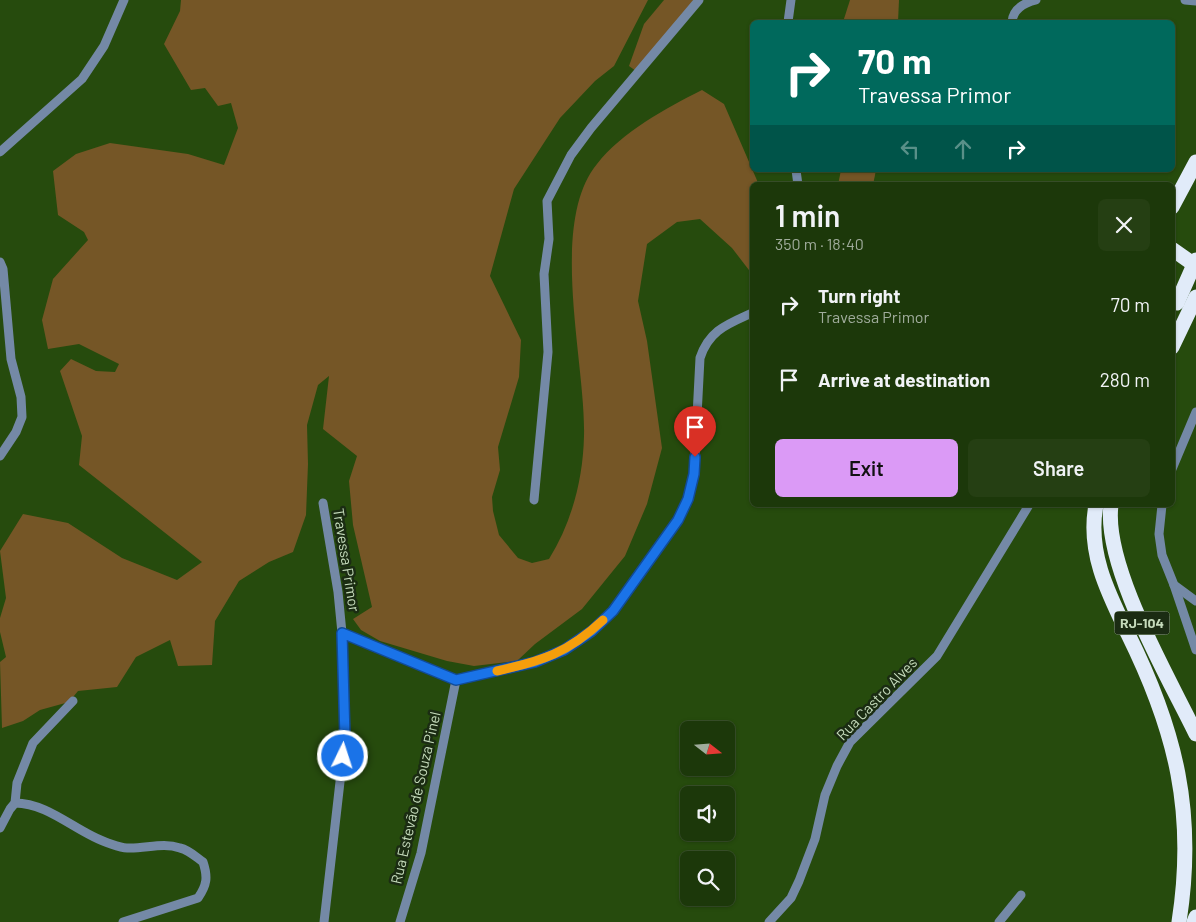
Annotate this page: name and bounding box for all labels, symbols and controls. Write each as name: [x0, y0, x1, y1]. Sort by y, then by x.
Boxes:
text: 70 m: [858, 39, 932, 81]
icon: right: [775, 40, 840, 105]
text: Travessa Primor: [858, 81, 1011, 107]
icon: left: [896, 135, 924, 163]
icon: ahead: [949, 135, 977, 163]
icon: right: [1002, 135, 1030, 163]
text: 1 min: [775, 197, 840, 233]
button: close: [1098, 199, 1150, 251]
text: 350 m · 18:40: [775, 234, 864, 253]
text: Turn right: [818, 284, 900, 307]
icon: right: [775, 291, 803, 319]
text: 70 m: [1111, 293, 1150, 316]
text: Travessa Primor: [818, 307, 929, 326]
icon: arrive: [775, 366, 803, 394]
text: Arrive at destination: [818, 368, 990, 391]
text: 280 m: [1100, 368, 1150, 391]
pin: [674, 406, 716, 457]
icon: arrive: [681, 413, 709, 441]
button: Exit: [775, 439, 958, 497]
button: Share: [968, 439, 1150, 497]
street label: Travessa Primor: [330, 507, 364, 613]
road number: RJ-104: [1114, 612, 1170, 634]
street label: Rua Castro Alves: [832, 653, 920, 744]
street label: Rua Estevão de Souza Pinel: [386, 710, 444, 886]
north arrow: [680, 721, 735, 776]
map controls: [680, 721, 735, 906]
position arrow: [316, 729, 368, 781]
button: sound: [680, 786, 735, 841]
button: search: [680, 851, 735, 906]

